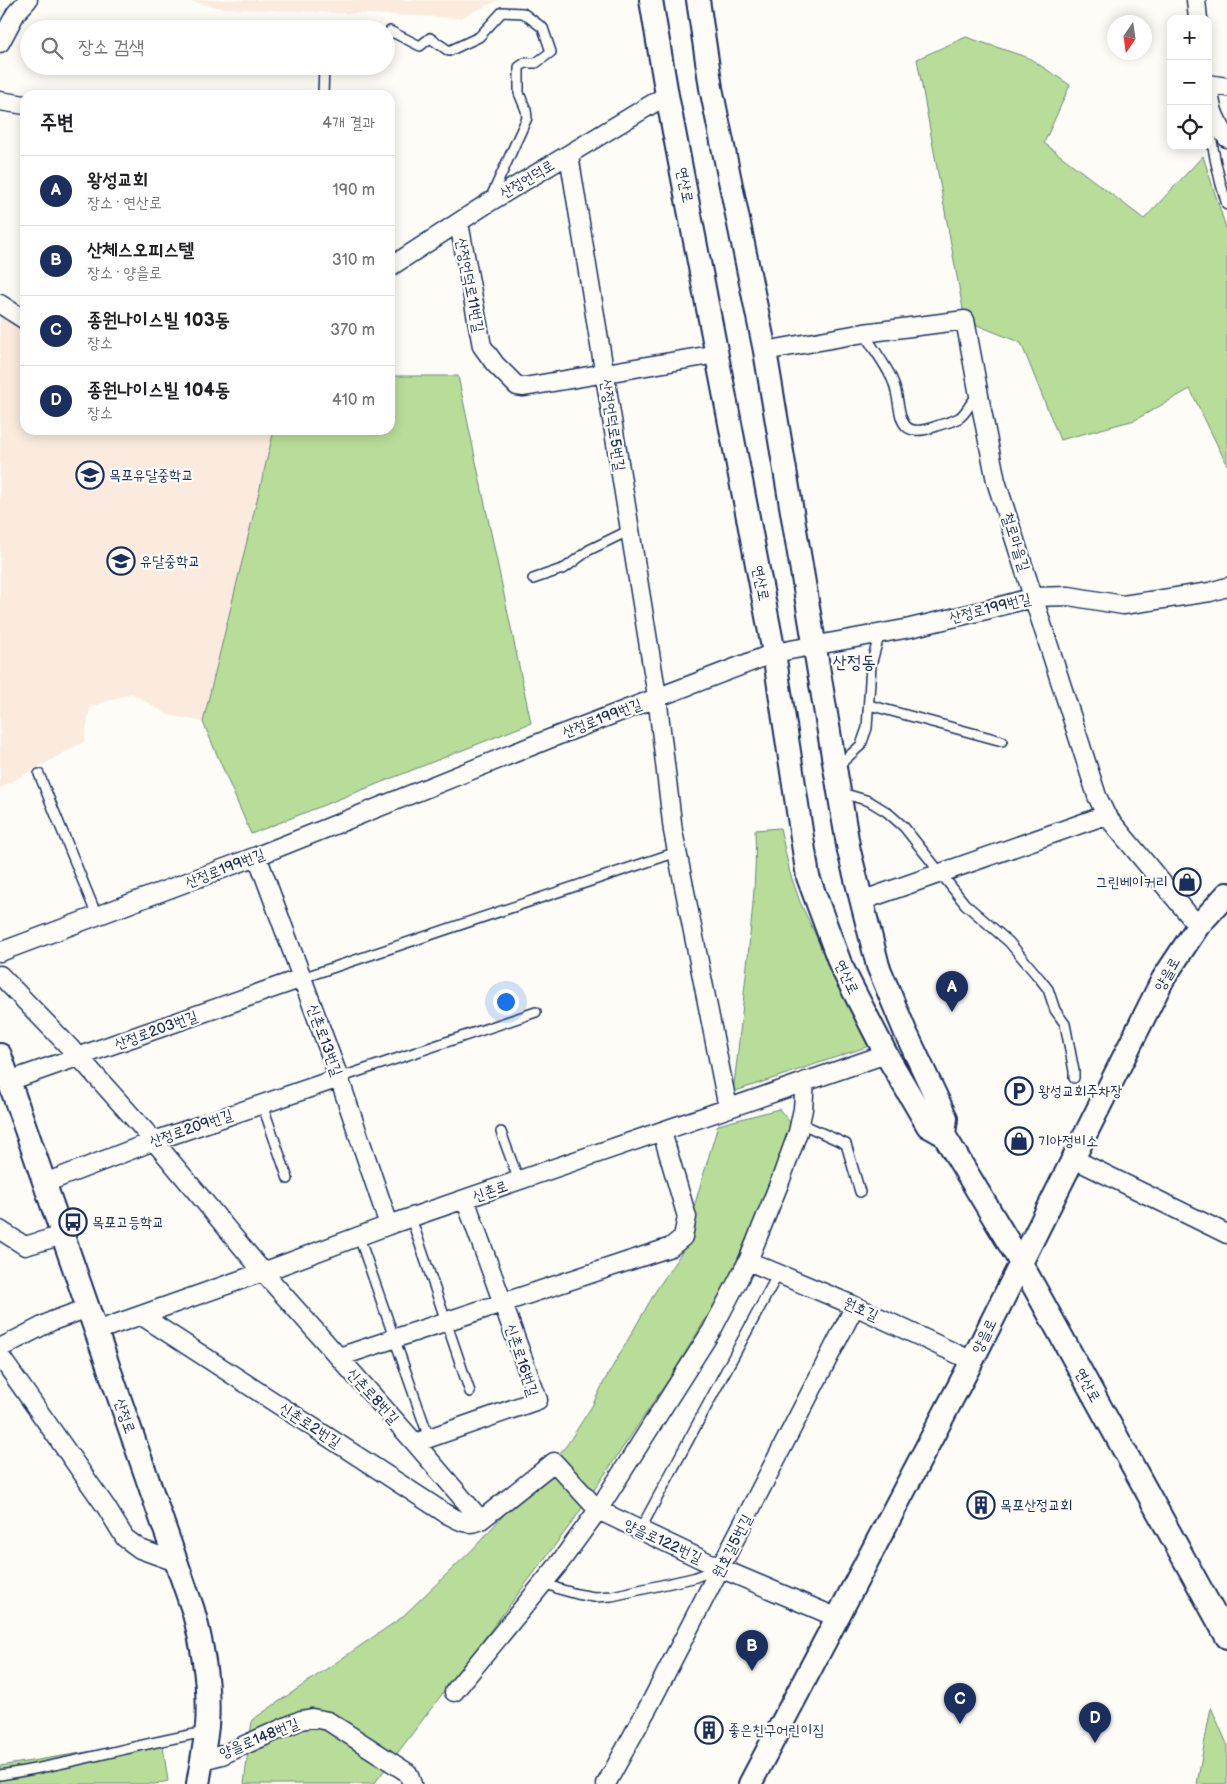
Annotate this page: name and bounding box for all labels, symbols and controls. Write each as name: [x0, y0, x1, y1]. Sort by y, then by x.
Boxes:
north arrow: [1107, 15, 1152, 60]
map controls: [1167, 15, 1212, 150]
button: +: [1167, 15, 1212, 60]
search box: [20, 20, 395, 75]
icon: search: [38, 34, 66, 62]
text: 장소 검색: [78, 36, 144, 59]
button: −: [1167, 60, 1212, 105]
button: locate: [1167, 105, 1212, 150]
text: 주변: [40, 110, 74, 135]
text: 4개 결과: [322, 114, 375, 133]
street label: 산정언덕로: [496, 156, 558, 203]
street label: 연산로: [672, 166, 697, 205]
text: 왕성교회: [87, 169, 148, 192]
text: A: [51, 181, 61, 200]
text: 190 m: [333, 181, 375, 200]
text: 장소 · 연산로: [87, 194, 162, 213]
street label: 산정언덕로11번길: [451, 236, 488, 334]
text: 산체스오피스텔: [87, 239, 194, 262]
text: B: [50, 251, 62, 270]
text: 310 m: [332, 251, 375, 270]
text: 장소 · 양을로: [87, 264, 162, 283]
text: 종원나이스빌 103동: [87, 309, 230, 332]
text: C: [50, 321, 62, 340]
text: 370 m: [330, 321, 375, 340]
text: 장소: [87, 334, 113, 353]
street label: 산정언덕로5번길: [596, 378, 629, 473]
text: 종원나이스빌 104동: [87, 379, 230, 402]
text: D: [50, 391, 62, 410]
text: 410 m: [332, 391, 375, 410]
text: 장소: [87, 404, 113, 423]
school or university icon: 목포유달중학교: [75, 460, 105, 490]
place label: 목포유달중학교: [109, 466, 194, 485]
street label: 철로마을길: [997, 511, 1034, 574]
school or university icon: 유달중학교: [106, 546, 136, 576]
place label: 유달중학교: [140, 552, 200, 571]
street label: 연산로: [748, 564, 773, 603]
street label: 산정로199번길: [947, 589, 1033, 628]
district label: 산정동: [832, 652, 876, 673]
street label: 산정로199번길: [560, 695, 645, 742]
street label: 산정로199번길: [183, 845, 268, 892]
shop icon: 그린베이커리: [1172, 867, 1202, 897]
place label: 그린베이커리: [1096, 873, 1168, 892]
street label: 양을로: [1150, 954, 1185, 995]
street label: 연산로: [830, 957, 863, 998]
pin: A: [936, 971, 968, 1012]
your location: [493, 989, 519, 1015]
street label: 신촌로13번길: [303, 1001, 346, 1079]
street label: 산정로203번길: [112, 1007, 200, 1054]
parking icon: 왕성교회주차장: [1004, 1076, 1034, 1106]
place label: 왕성교회주차장: [1038, 1082, 1123, 1101]
street label: 산정로209번길: [147, 1105, 235, 1152]
shop icon: 기아정비소: [1004, 1126, 1034, 1156]
place label: 기아정비소: [1038, 1132, 1098, 1151]
street label: 신촌로: [470, 1177, 510, 1206]
bus stop icon: 목포고등학교: [58, 1207, 88, 1237]
place label: 목포고등학교: [92, 1213, 164, 1232]
street label: 원호길: [840, 1293, 881, 1326]
street label: 양을로: [968, 1316, 1001, 1357]
street label: 신촌로16번길: [501, 1321, 542, 1399]
street label: 신촌로8번길: [342, 1364, 403, 1428]
street label: 연산로: [1070, 1365, 1105, 1406]
street label: 산정로: [110, 1396, 139, 1436]
street label: 신촌로2번길: [276, 1399, 344, 1452]
building icon: 목포산정교회: [966, 1490, 996, 1520]
place label: 목포산정교회: [1000, 1496, 1072, 1515]
street label: 원호길5번길: [708, 1511, 757, 1581]
street label: 양을로122번길: [621, 1515, 705, 1568]
pin: B: [736, 1630, 768, 1671]
pin: C: [944, 1683, 976, 1724]
pin: D: [1079, 1702, 1111, 1743]
street label: 양을로148번길: [217, 1714, 302, 1763]
building icon: 좋은친구어린이집: [694, 1715, 724, 1745]
place label: 좋은친구어린이집: [728, 1721, 825, 1740]

